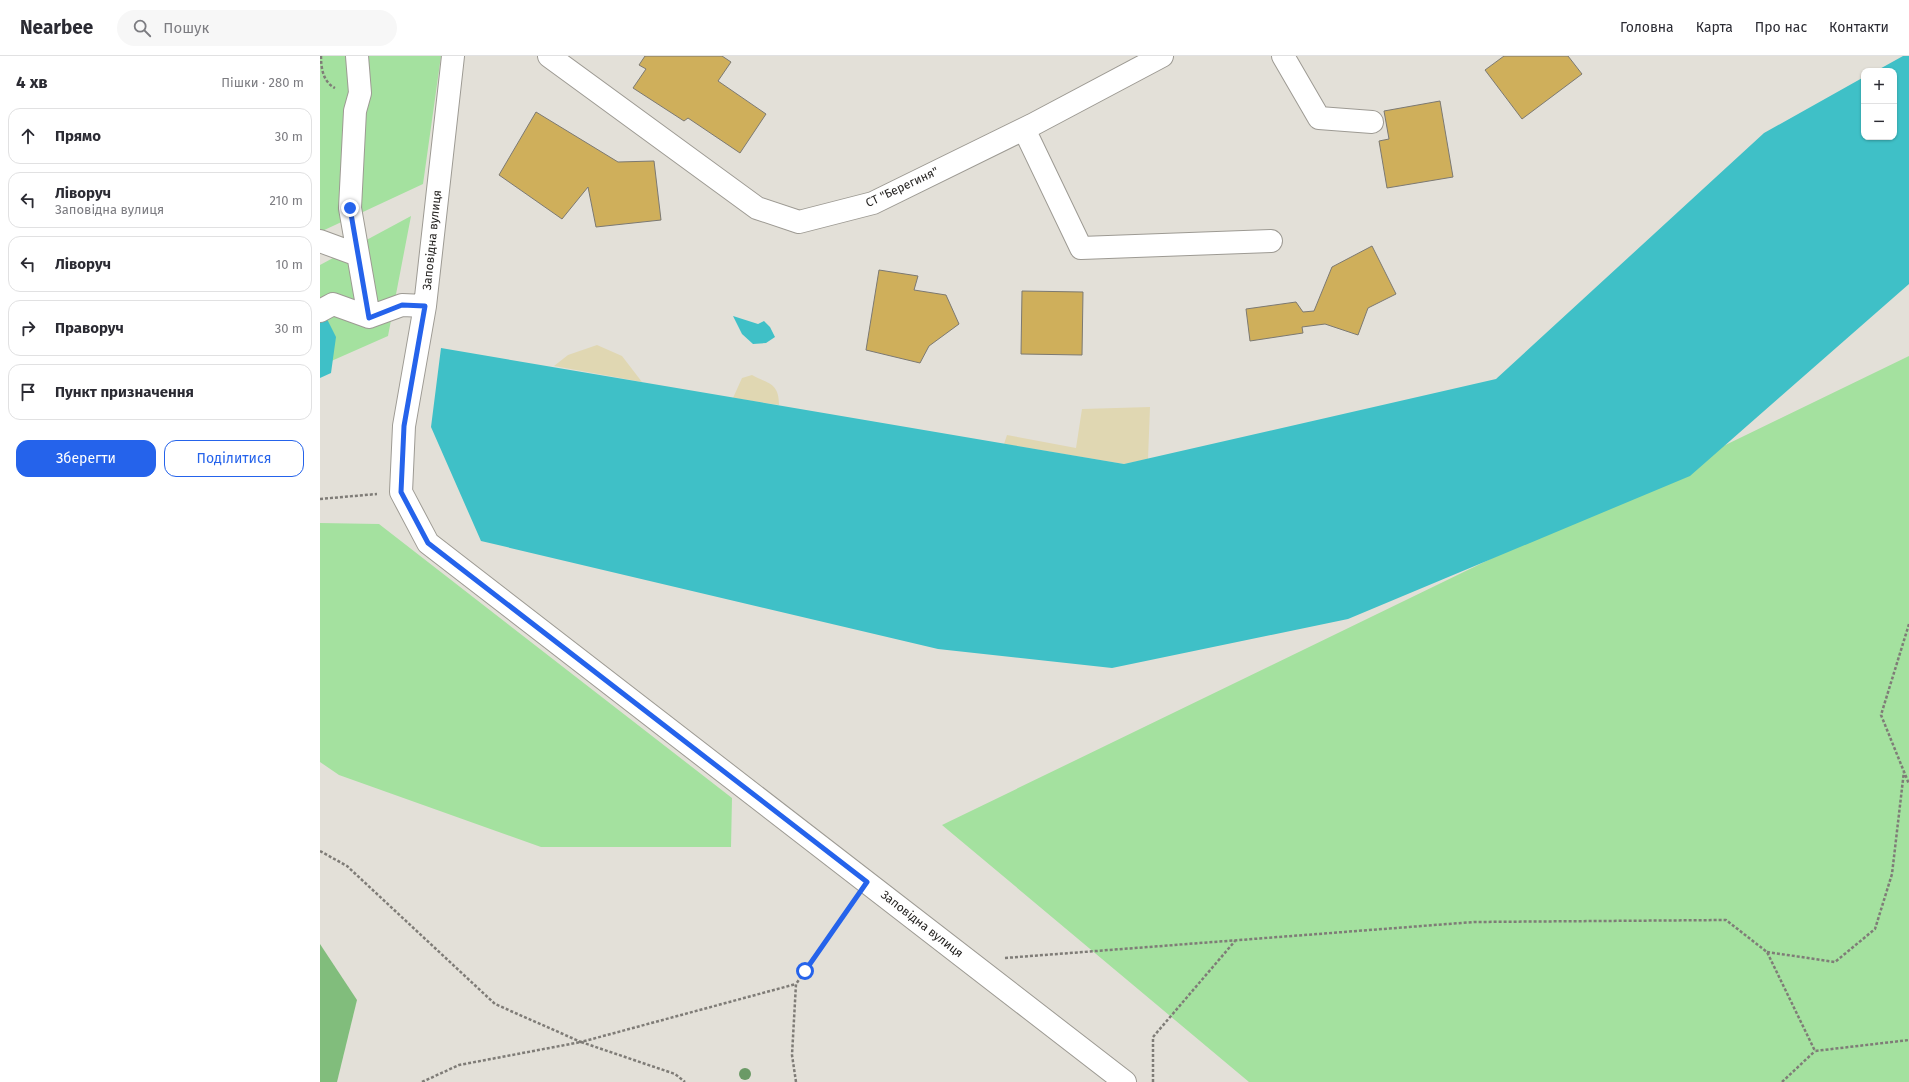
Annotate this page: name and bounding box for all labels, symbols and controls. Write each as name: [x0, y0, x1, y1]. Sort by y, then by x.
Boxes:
search box: [117, 10, 397, 46]
text: Nearbee: [20, 16, 93, 39]
icon: search: [131, 17, 153, 39]
text: Пошук: [163, 19, 209, 37]
text: Головна: [1620, 19, 1674, 36]
text: Карта: [1696, 19, 1733, 36]
text: Про нас: [1755, 19, 1807, 36]
text: Контакти: [1829, 19, 1889, 36]
map controls: [1861, 68, 1897, 140]
button: +: [1861, 68, 1897, 104]
text: 4 хв: [16, 72, 48, 93]
text: Пішки · 280 m: [221, 75, 304, 90]
button: −: [1861, 104, 1897, 140]
icon: ahead: [17, 125, 39, 147]
text: Прямо: [55, 127, 101, 145]
text: 30 m: [275, 129, 303, 144]
street label: СТ "Берегиня": [863, 164, 941, 210]
text: Ліворуч: [55, 184, 111, 202]
icon: left: [17, 189, 39, 211]
street label: Заповідна вулиця: [420, 189, 444, 291]
text: 210 m: [269, 193, 303, 208]
route end: [341, 199, 359, 217]
text: Заповідна вулиця: [55, 202, 164, 217]
icon: left: [17, 253, 39, 275]
text: Ліворуч: [55, 255, 111, 273]
text: 10 m: [276, 257, 303, 272]
icon: right: [17, 317, 39, 339]
text: Праворуч: [55, 319, 124, 337]
text: 30 m: [275, 321, 303, 336]
icon: arrive: [17, 381, 39, 403]
text: Пункт призначення: [55, 383, 194, 401]
button: Зберегти: [16, 440, 156, 477]
button: Поділитися: [164, 440, 304, 477]
street label: Заповідна вулиця: [878, 887, 966, 961]
route start: [796, 962, 814, 980]

